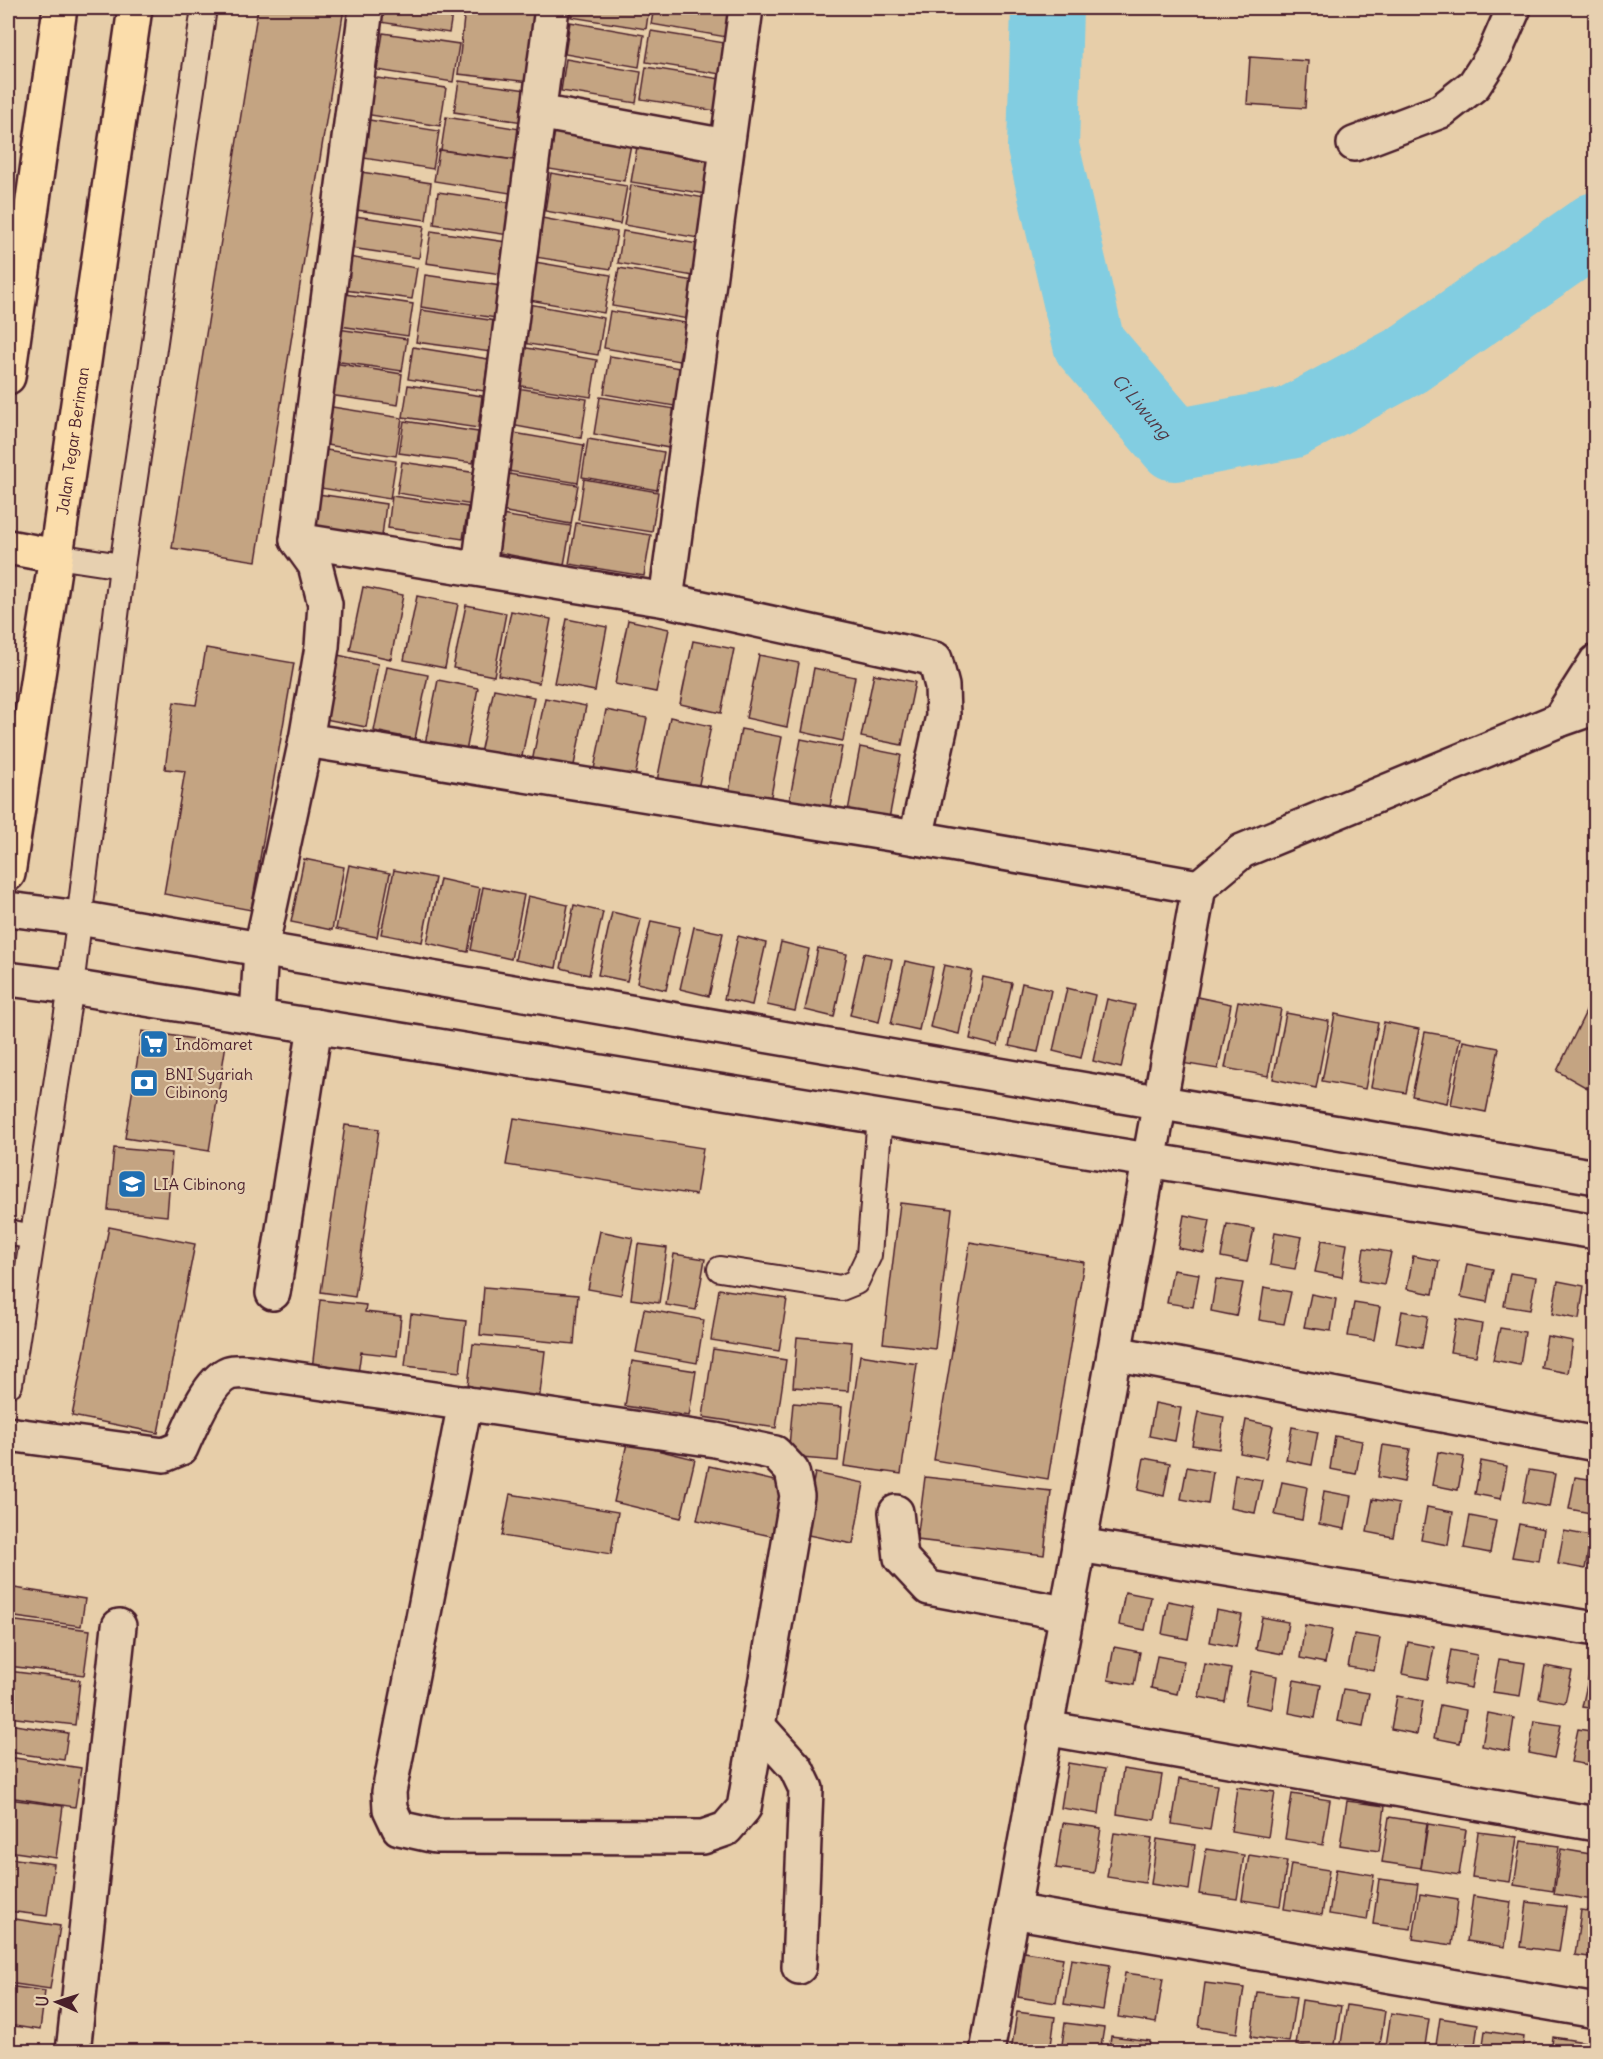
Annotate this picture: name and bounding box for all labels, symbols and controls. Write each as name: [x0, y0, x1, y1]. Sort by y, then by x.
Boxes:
street label: Jalan Tegar Beriman: [52, 366, 93, 516]
water label: Ci Liwung: [1107, 369, 1178, 445]
supermarket icon: Indomaret: [138, 1028, 170, 1060]
place label: Indomaret: [175, 1034, 253, 1054]
place label: BNI Syariah Cibinong: [165, 1064, 253, 1102]
bank icon: BNI Syariah Cibinong: [128, 1067, 160, 1099]
school or university icon: LIA Cibinong: [116, 1168, 148, 1200]
place label: LIA Cibinong: [153, 1174, 246, 1194]
north arrow: [27, 1972, 87, 2032]
text: U: [32, 1995, 52, 2007]

